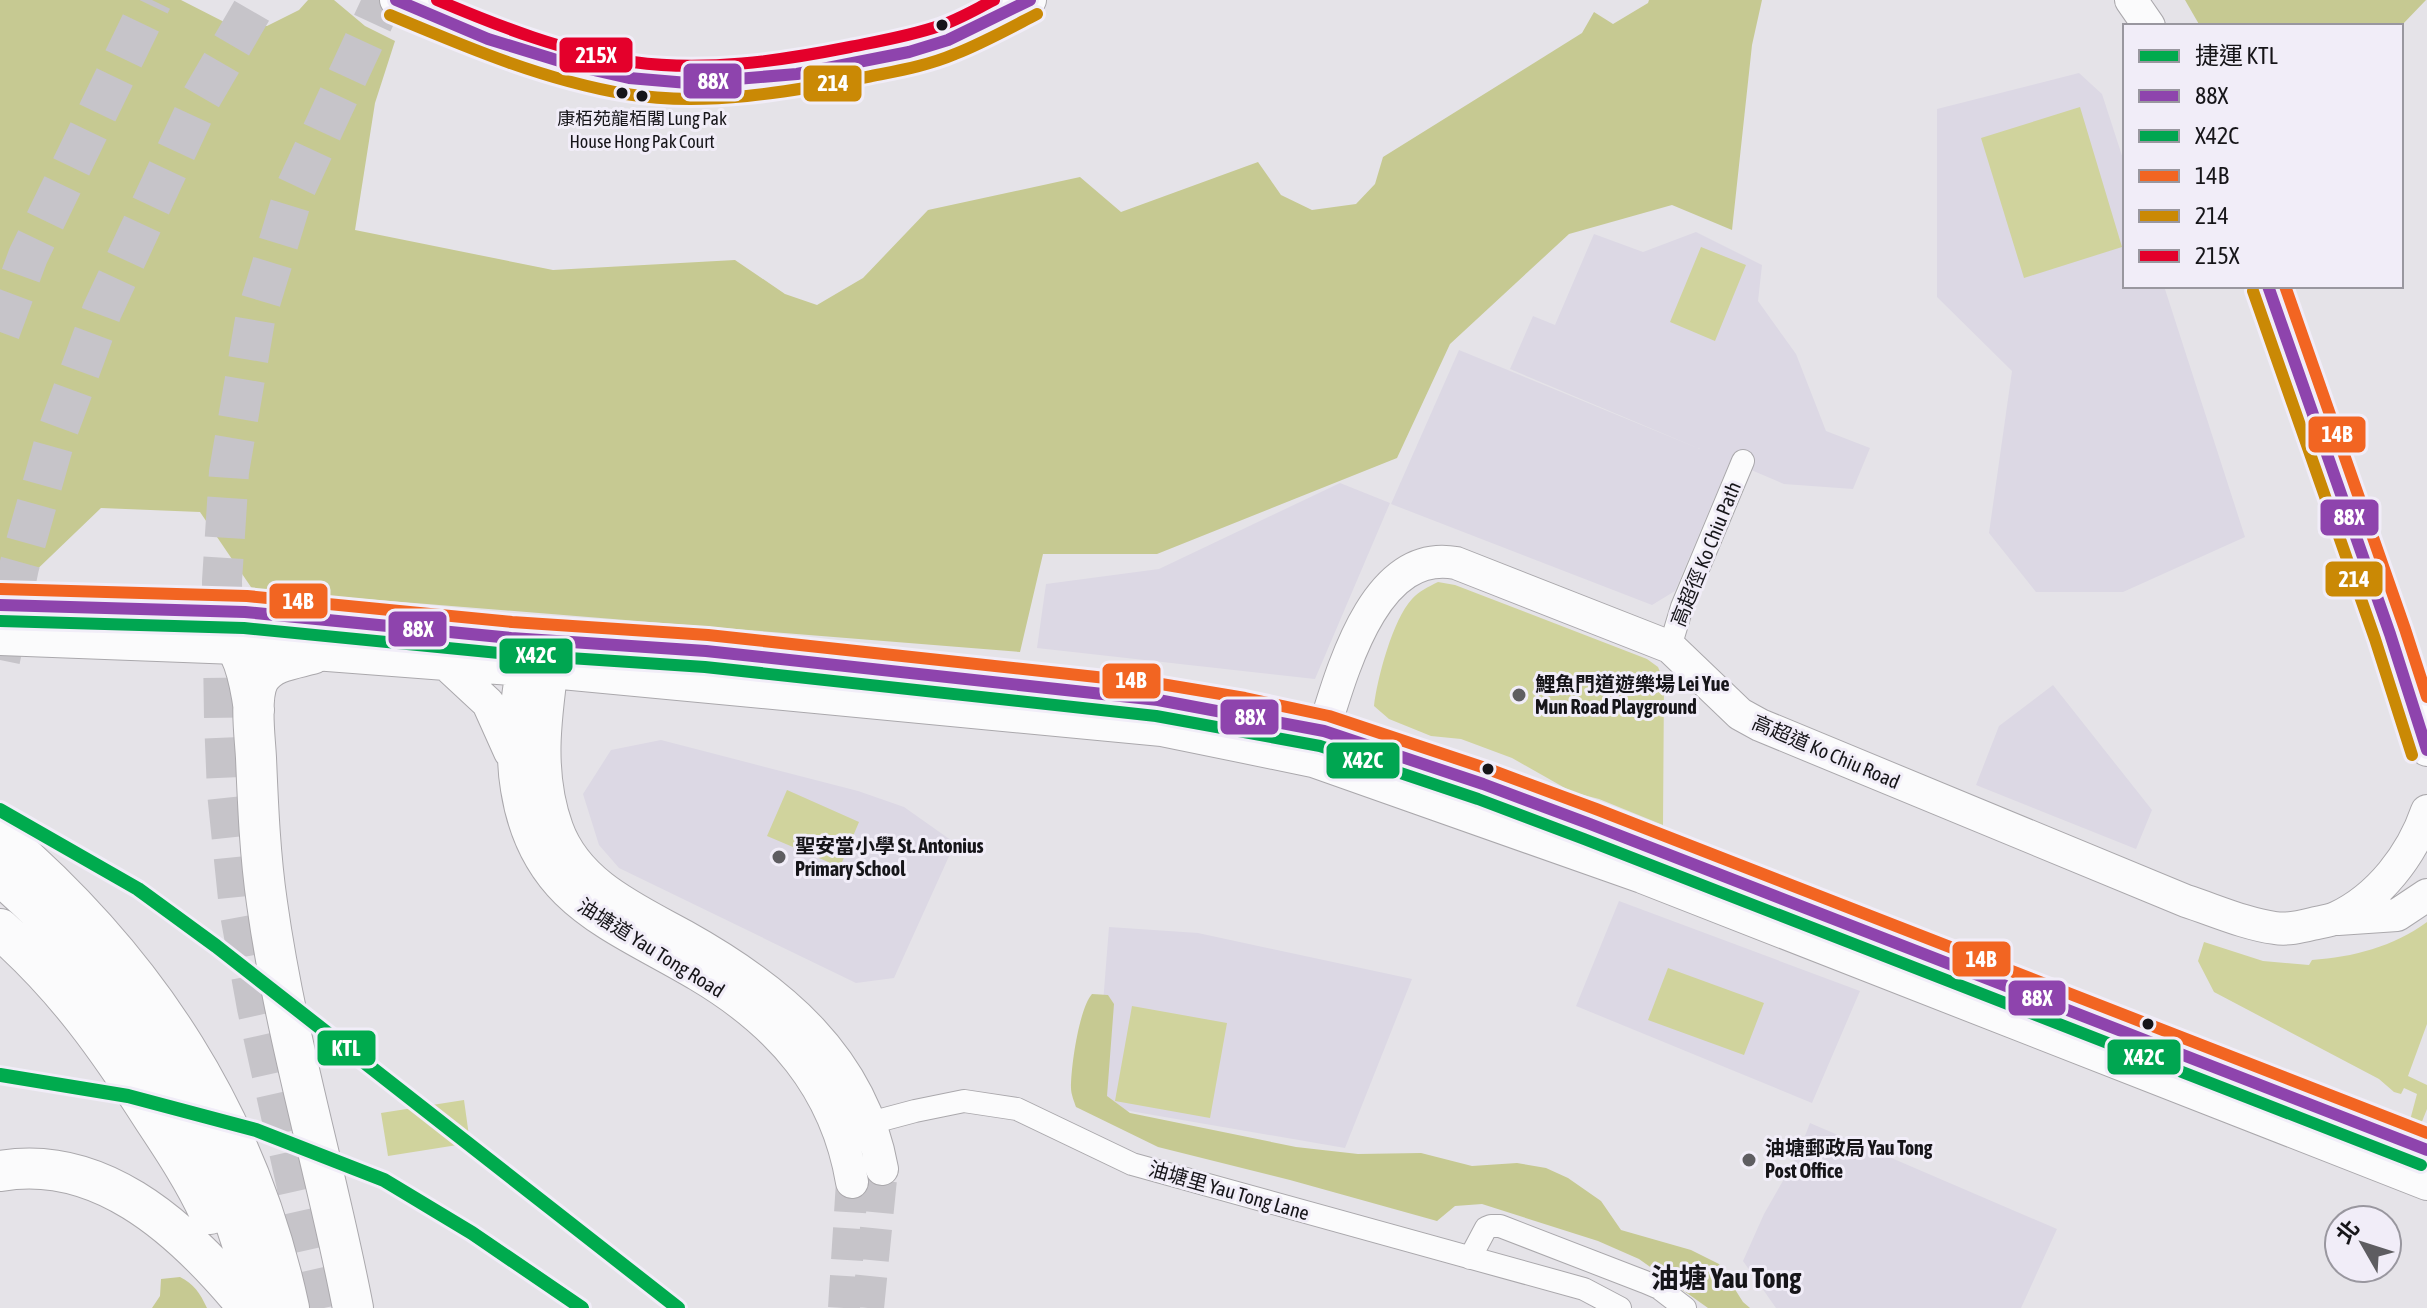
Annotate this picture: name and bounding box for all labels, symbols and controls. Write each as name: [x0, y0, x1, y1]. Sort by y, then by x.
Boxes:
unlabelled marker: [934, 17, 950, 33]
legend: [2123, 24, 2403, 288]
line badge: 215X: [558, 36, 634, 74]
text: 215X: [576, 42, 618, 68]
text: 捷運 KTL: [2195, 42, 2279, 69]
line badge: 88X: [682, 62, 743, 100]
line badge: 214: [802, 64, 863, 103]
text: 88X: [698, 68, 729, 94]
text: 214: [817, 70, 849, 96]
text: 88X: [2195, 82, 2229, 109]
unlabelled marker: [614, 85, 630, 101]
marker: 康栢苑龍栢閣 Lung Pak House Hong Pak Court: [634, 88, 650, 104]
place label: 康栢苑龍栢閣 Lung Pak House Hong Pak Court: [557, 108, 727, 152]
text: X42C: [2195, 122, 2239, 149]
text: 14B: [2195, 162, 2230, 189]
text: 214: [2195, 202, 2229, 229]
text: 215X: [2195, 242, 2240, 269]
line badge: 14B: [2307, 415, 2367, 454]
text: 14B: [2321, 421, 2353, 447]
street label: 高超徑 Ko Chiu Path: [1666, 478, 1745, 630]
line badge: 88X: [2319, 498, 2380, 537]
text: 88X: [2334, 504, 2365, 530]
line badge: 214: [2324, 560, 2384, 598]
text: 214: [2338, 566, 2370, 592]
line badge: 14B: [268, 582, 329, 620]
text: 14B: [282, 588, 314, 614]
line badge: 88X: [387, 610, 448, 648]
text: 88X: [403, 616, 434, 642]
line badge: X42C: [498, 637, 574, 675]
text: X42C: [515, 642, 556, 668]
line badge: 14B: [1101, 662, 1162, 700]
text: 14B: [1115, 667, 1147, 693]
place label: 鯉魚門道遊樂場 Lei Yue Mun Road Playground: [1535, 672, 1730, 718]
marker: 鯉魚門道遊樂場 Lei Yue Mun Road Playground: [1510, 686, 1528, 704]
line badge: 88X: [1219, 698, 1280, 736]
text: 88X: [1235, 704, 1266, 730]
street label: 高超道 Ko Chiu Road: [1749, 710, 1903, 793]
line badge: X42C: [1325, 741, 1401, 780]
text: X42C: [1342, 747, 1383, 773]
unlabelled marker: [1480, 761, 1496, 777]
place label: 聖安當小學 St. Antonius Primary School: [795, 834, 984, 880]
marker: 聖安當小學 St. Antonius Primary School: [770, 848, 788, 866]
street label: 油塘道 Yau Tong Road: [574, 893, 729, 1002]
line badge: 14B: [1951, 940, 2012, 978]
text: 14B: [1965, 946, 1997, 972]
line badge: 88X: [2007, 979, 2067, 1017]
text: 88X: [2022, 985, 2053, 1011]
unlabelled marker: [2140, 1016, 2156, 1032]
line badge: KTL: [316, 1029, 377, 1067]
text: KTL: [332, 1035, 361, 1061]
line badge: X42C: [2106, 1038, 2182, 1076]
text: X42C: [2123, 1044, 2164, 1070]
place label: 油塘郵政局 Yau Tong Post Office: [1765, 1136, 1933, 1182]
marker: 油塘郵政局 Yau Tong Post Office: [1740, 1151, 1758, 1169]
street label: 油塘里 Yau Tong Lane: [1146, 1157, 1312, 1224]
north arrow: [2323, 1204, 2403, 1284]
text: 北: [2330, 1215, 2364, 1248]
district label: 油塘 Yau Tong: [1651, 1262, 1802, 1294]

